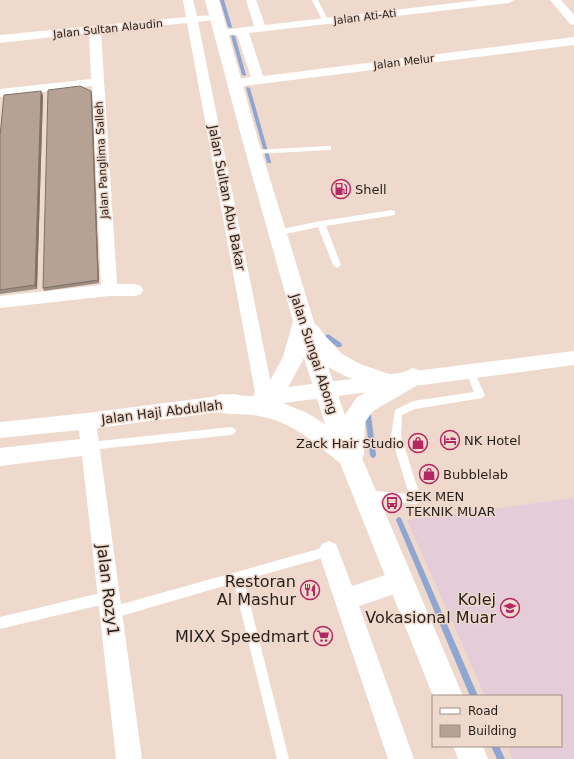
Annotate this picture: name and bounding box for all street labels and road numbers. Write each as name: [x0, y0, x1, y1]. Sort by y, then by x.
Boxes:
street label: Jalan Ati-Ati: [332, 7, 397, 27]
street label: Jalan Sultan Alaudin: [52, 17, 163, 41]
street label: Jalan Melur: [372, 52, 436, 72]
street label: Jalan Panglima Salleh: [92, 101, 112, 220]
street label: Jalan Sultan Abu Bakar: [205, 123, 249, 273]
street label: Jalan Sungai Abong: [287, 291, 341, 416]
street label: Jalan Haji Abdullah: [100, 397, 223, 427]
street label: Jalan Rozy1: [93, 542, 123, 637]

